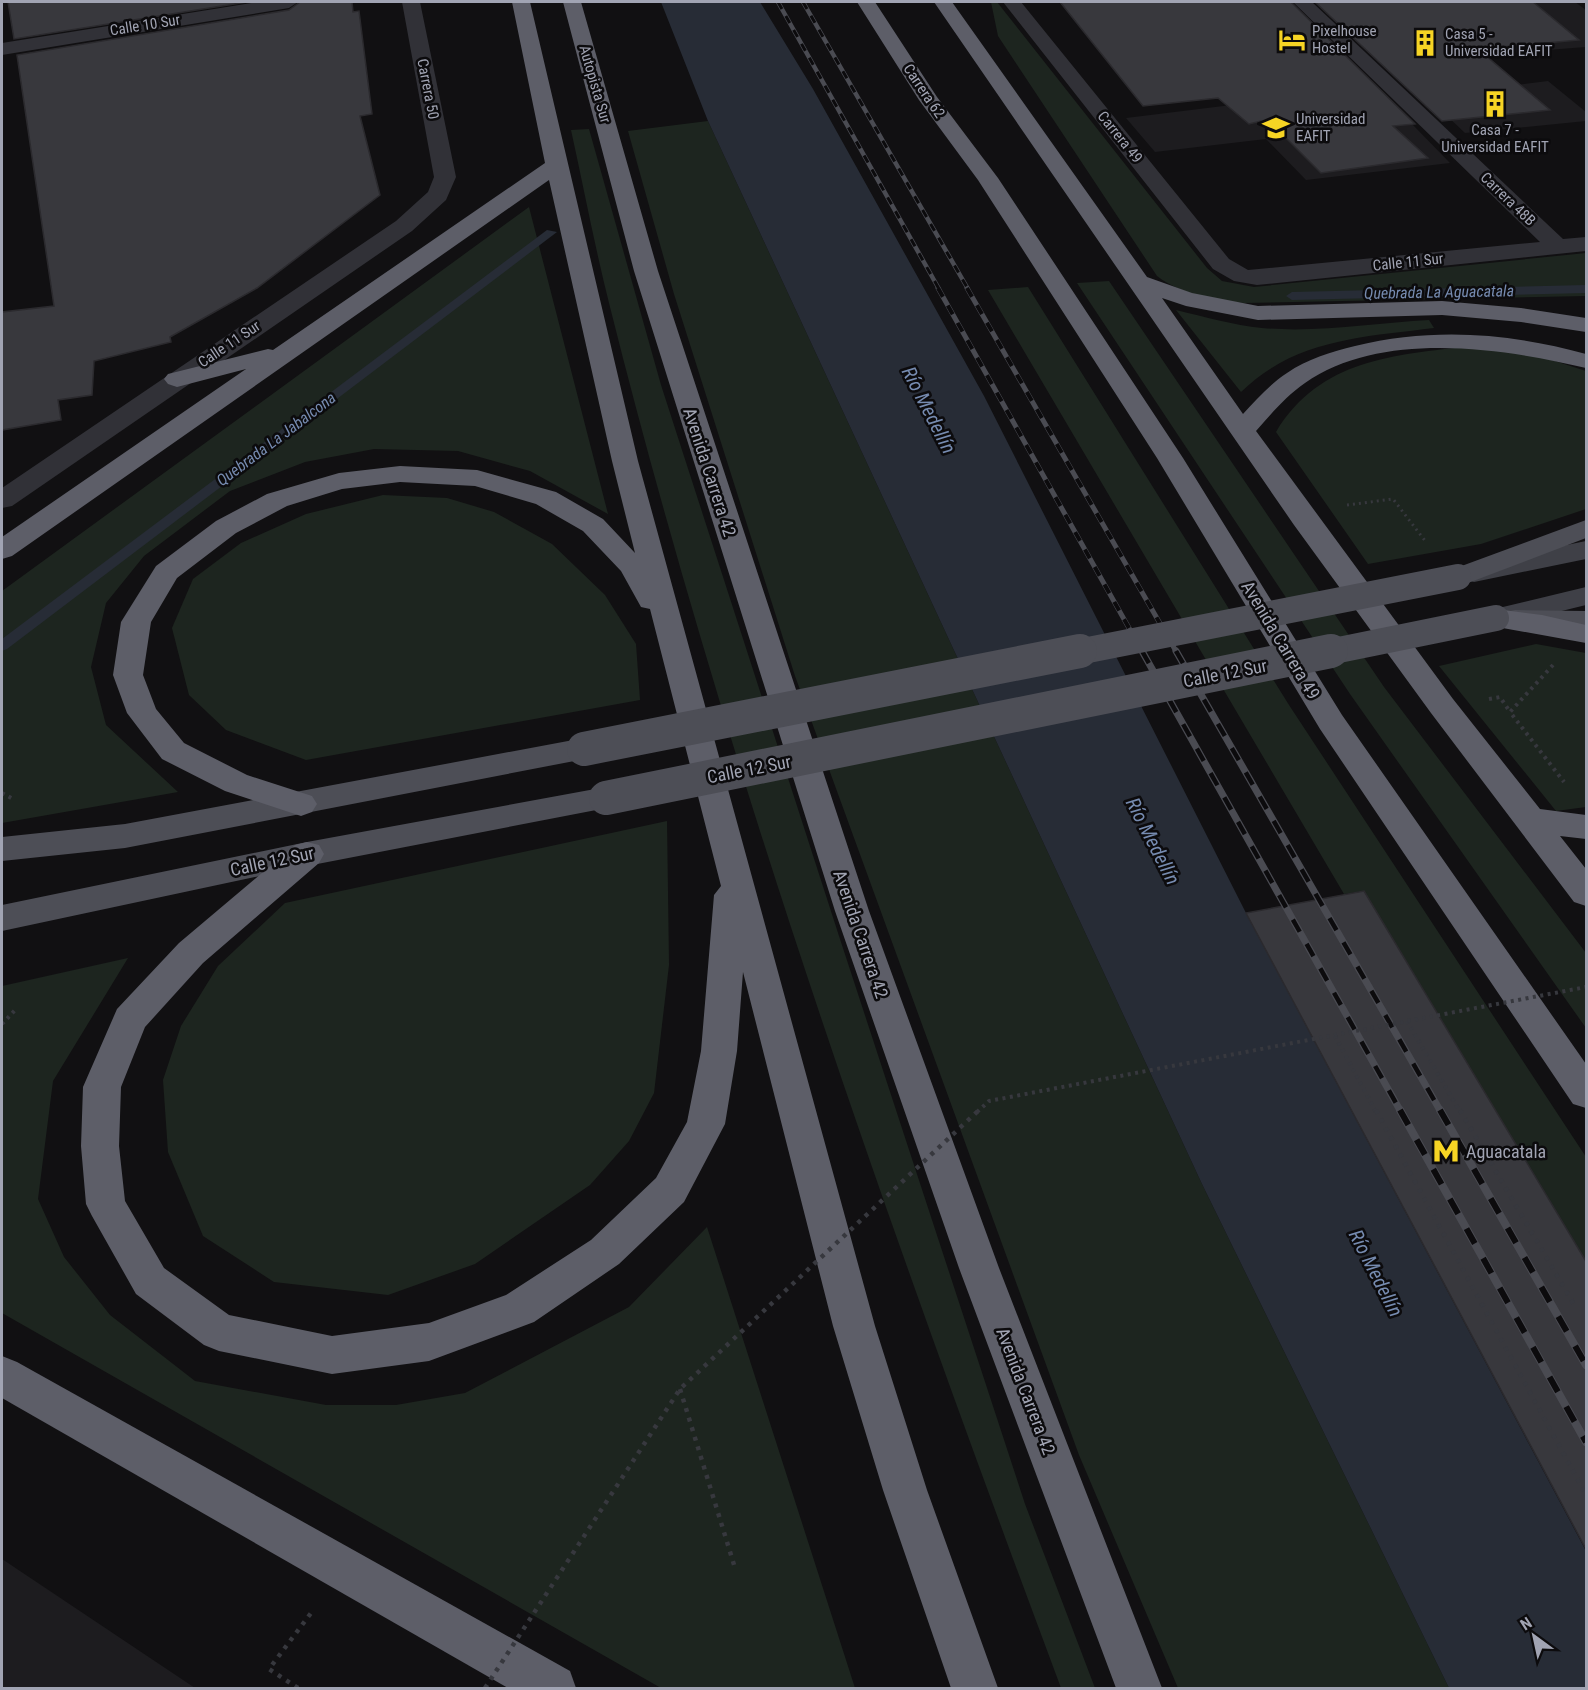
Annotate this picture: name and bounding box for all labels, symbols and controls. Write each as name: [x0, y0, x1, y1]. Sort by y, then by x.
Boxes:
street label: Calle 10 Sur: [109, 10, 182, 39]
place label: Pixelhouse Hostel: [1312, 22, 1377, 57]
hotel icon: Pixelhouse Hostel: [1277, 25, 1307, 55]
place label: Casa 5 - Universidad EAFIT: [1445, 25, 1553, 60]
building icon: Casa 5 - Universidad EAFIT: [1410, 28, 1440, 58]
street label: Autopista Sur: [575, 43, 615, 125]
street label: Carrera 50: [413, 57, 443, 121]
street label: Carrera 62: [899, 61, 949, 121]
building icon: Casa 7 - Universidad EAFIT: [1480, 89, 1510, 119]
street label: Carrera 49: [1094, 107, 1146, 167]
place label: Universidad EAFIT: [1296, 110, 1365, 145]
school or university icon: Universidad EAFIT: [1261, 113, 1291, 143]
place label: Casa 7 - Universidad EAFIT: [1441, 121, 1549, 156]
street label: Carrera 48B: [1477, 168, 1539, 230]
street label: Calle 11 Sur: [1372, 249, 1445, 275]
water label: Quebrada La Aguacatala: [1364, 281, 1514, 303]
street label: Calle 11 Sur: [195, 316, 264, 371]
water label: Río Medellín: [897, 362, 961, 458]
water label: Quebrada La Jabalcona: [213, 388, 339, 490]
street label: Avenida Carrera 42: [679, 405, 741, 539]
street label: Avenida Carrera 49: [1237, 577, 1325, 703]
street label: Calle 12 Sur: [1181, 654, 1269, 691]
street label: Calle 12 Sur: [705, 750, 793, 787]
water label: Río Medellín: [1121, 793, 1185, 889]
street label: Calle 12 Sur: [228, 842, 316, 880]
street label: Avenida Carrera 42: [829, 867, 893, 1001]
metro station icon: Aguacatala: [1431, 1136, 1461, 1166]
place label: Aguacatala: [1466, 1141, 1546, 1162]
water label: Río Medellín: [1344, 1225, 1408, 1321]
street label: Avenida Carrera 42: [992, 1325, 1060, 1458]
north arrow: [1504, 1606, 1564, 1666]
text: N: [1517, 1613, 1535, 1634]

